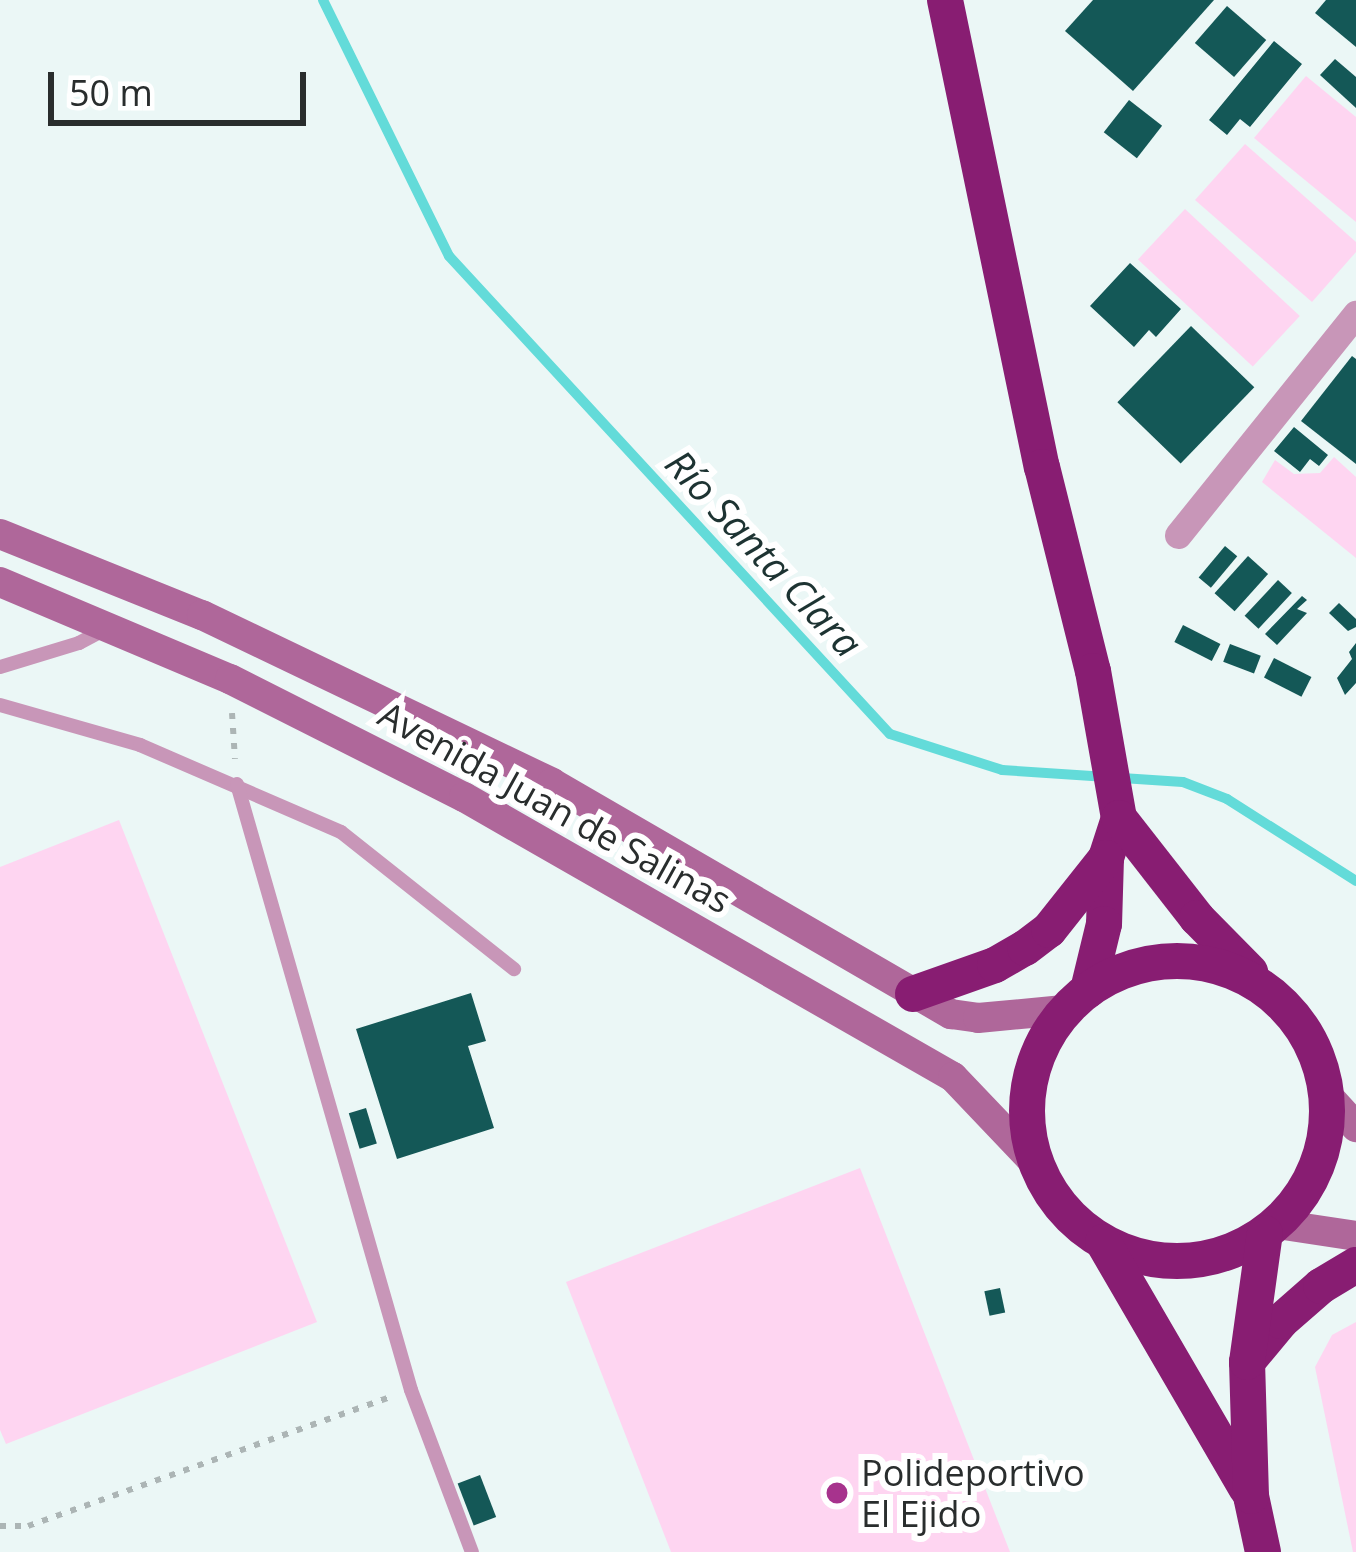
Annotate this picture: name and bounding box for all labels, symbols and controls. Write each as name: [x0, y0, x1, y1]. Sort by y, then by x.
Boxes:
scale bar: [54, 48, 312, 122]
text: 50 m: [69, 68, 153, 117]
water label: Río Santa Clara: [656, 440, 872, 666]
street label: Avenida Juan de Salinas: [372, 692, 738, 922]
place label: Polideportivo El Ejido: [861, 1450, 1085, 1535]
marker: Polideportivo El Ejido: [824, 1480, 850, 1506]

